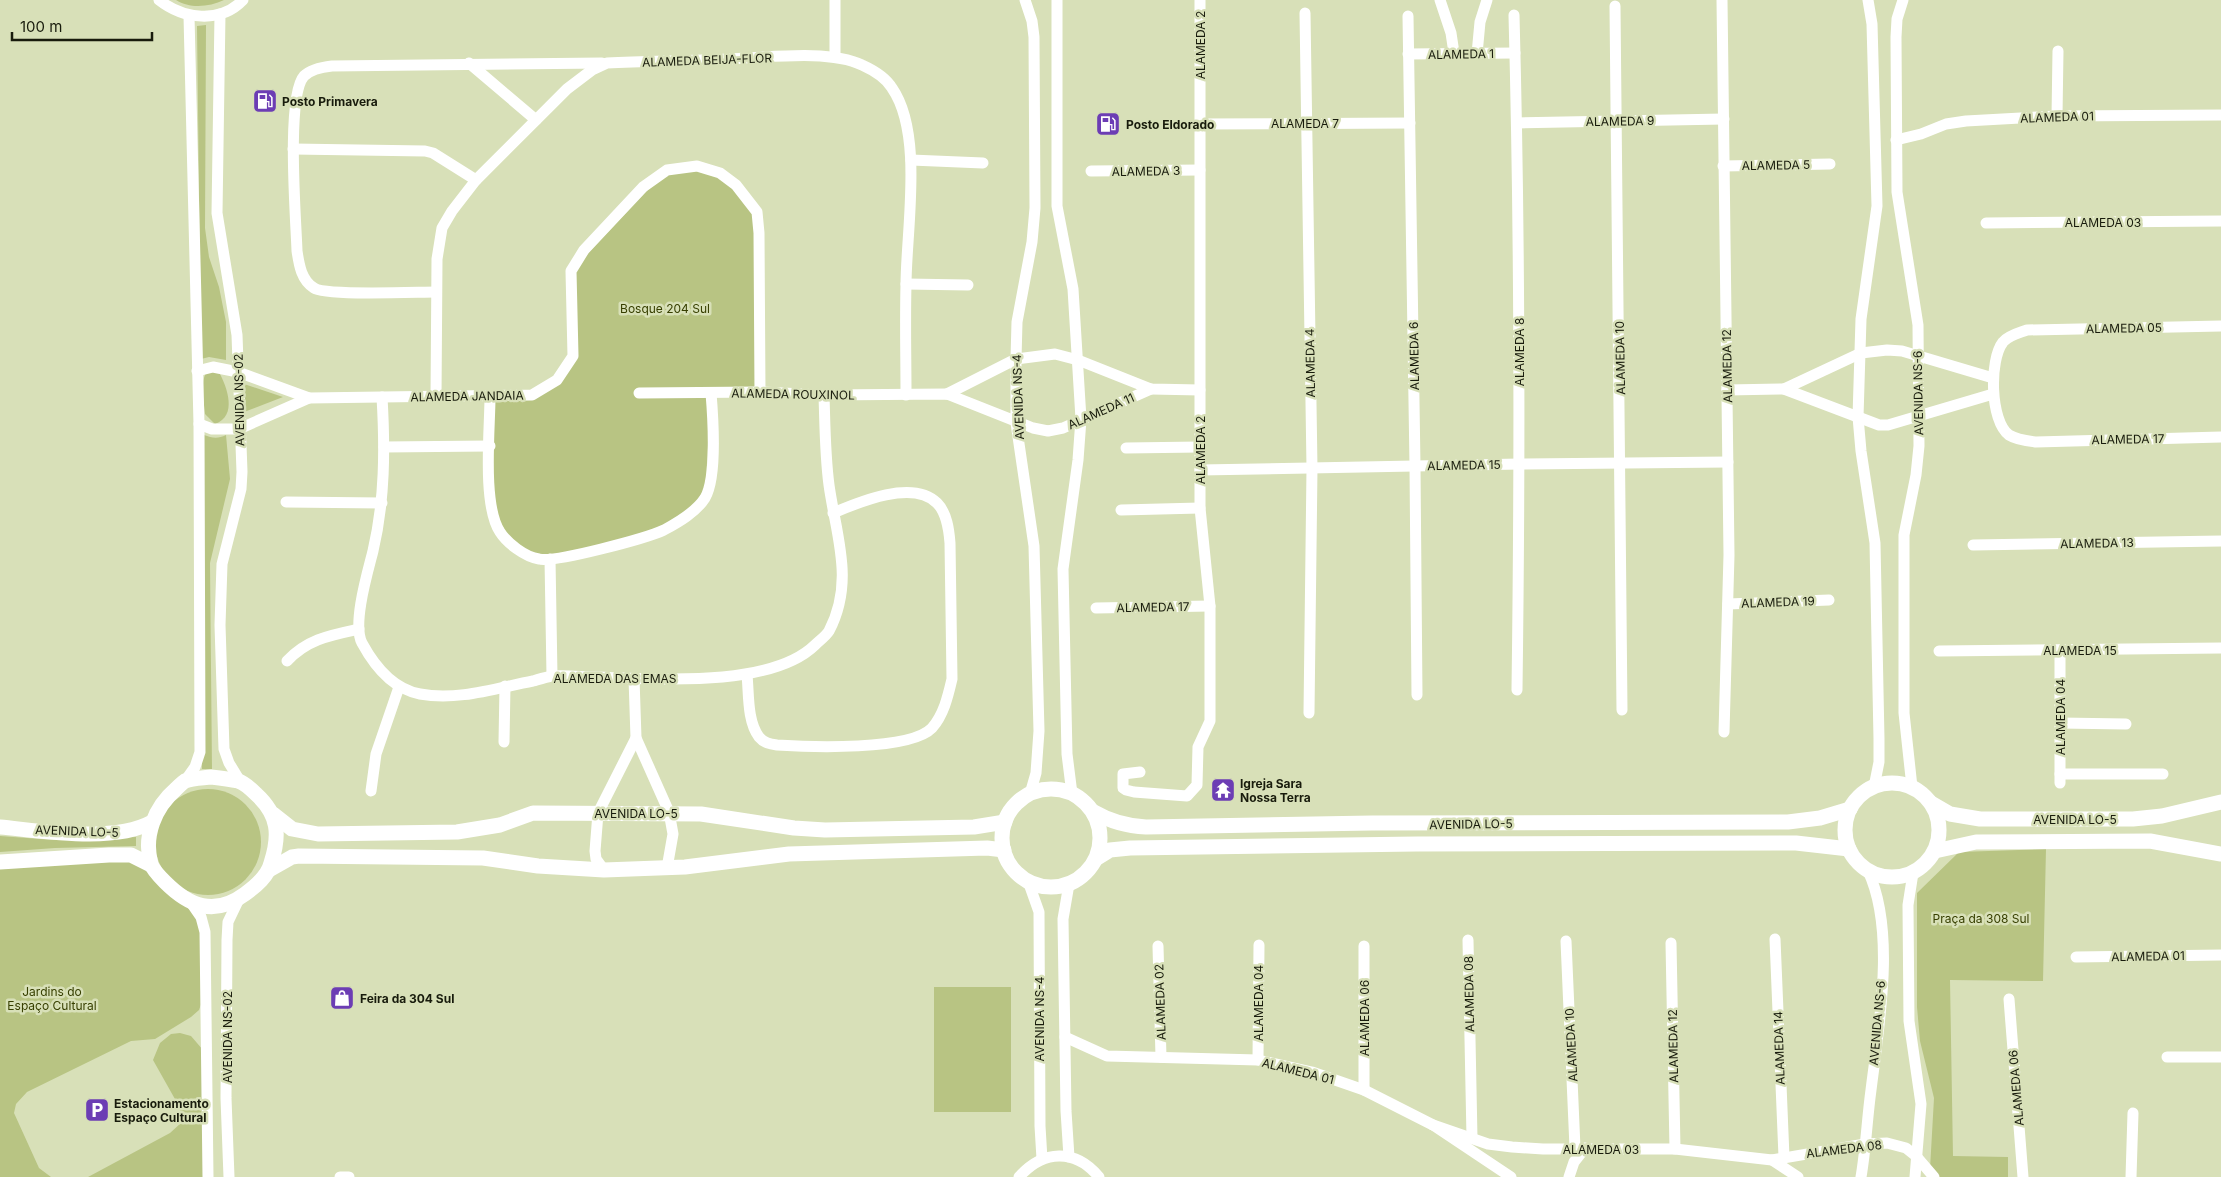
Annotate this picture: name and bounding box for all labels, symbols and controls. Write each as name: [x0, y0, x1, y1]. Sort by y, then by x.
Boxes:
scale bar: [12, 10, 152, 42]
street label: ALAMEDA 2: [1193, 11, 1208, 79]
text: 100 m: [20, 17, 62, 36]
street label: ALAMEDA 1: [1428, 46, 1494, 62]
street label: ALAMEDA BEIJA-FLOR: [642, 50, 773, 70]
fuel station icon: Posto Primavera: [252, 88, 278, 114]
place label: Posto Primavera: [282, 94, 378, 109]
street label: ALAMEDA 01: [2020, 108, 2094, 126]
fuel station icon: Posto Eldorado: [1095, 111, 1121, 137]
street label: ALAMEDA 9: [1585, 113, 1655, 129]
street label: ALAMEDA 7: [1271, 116, 1339, 131]
place label: Posto Eldorado: [1126, 117, 1214, 132]
street label: ALAMEDA 5: [1742, 157, 1810, 173]
street label: ALAMEDA 3: [1112, 163, 1180, 179]
street label: ALAMEDA 03: [2065, 215, 2141, 230]
park label: Bosque 204 Sul: [620, 301, 710, 316]
street label: ALAMEDA 8: [1512, 318, 1527, 386]
street label: ALAMEDA 05: [2086, 320, 2162, 336]
street label: ALAMEDA 6: [1406, 321, 1422, 391]
street label: ALAMEDA 10: [1612, 321, 1628, 395]
street label: ALAMEDA 4: [1302, 328, 1318, 398]
street label: ALAMEDA 12: [1719, 329, 1735, 403]
street label: AVENIDA NS-6: [1910, 350, 1926, 436]
street label: AVENIDA NS-02: [231, 354, 247, 446]
street label: AVENIDA NS-4: [1009, 354, 1027, 440]
street label: ALAMEDA ROUXINOL: [731, 385, 855, 403]
street label: ALAMEDA JANDAIA: [410, 388, 524, 404]
street label: ALAMEDA 11: [1065, 390, 1137, 432]
street label: ALAMEDA 2: [1193, 416, 1208, 484]
street label: ALAMEDA 17: [2091, 431, 2165, 447]
street label: ALAMEDA 15: [1427, 457, 1501, 473]
street label: ALAMEDA 13: [2060, 535, 2134, 551]
street label: ALAMEDA 19: [1741, 593, 1815, 611]
street label: ALAMEDA 17: [1116, 599, 1190, 615]
street label: ALAMEDA 15: [2043, 643, 2117, 658]
street label: ALAMEDA DAS EMAS: [554, 671, 677, 686]
street label: ALAMEDA 04: [2053, 678, 2068, 755]
place label: Igreja Sara Nossa Terra: [1240, 776, 1311, 805]
temple icon: Igreja Sara Nossa Terra: [1210, 777, 1236, 803]
street label: AVENIDA LO-5: [594, 806, 678, 821]
street label: AVENIDA LO-5: [2033, 812, 2117, 827]
street label: AVENIDA LO-5: [1429, 816, 1513, 832]
street label: AVENIDA LO-5: [35, 822, 119, 840]
park label: Praça da 308 Sul: [1933, 911, 2029, 926]
street label: ALAMEDA 01: [2111, 948, 2185, 964]
street label: ALAMEDA 08: [1461, 956, 1477, 1032]
street label: ALAMEDA 02: [1151, 964, 1169, 1040]
street label: ALAMEDA 04: [1251, 964, 1266, 1041]
street label: AVENIDA NS-4: [1032, 976, 1047, 1062]
street label: ALAMEDA 06: [1357, 980, 1372, 1056]
street label: AVENIDA NS-6: [1866, 980, 1888, 1066]
park label: Jardins do Espaço Cultural: [7, 984, 97, 1013]
shop icon: Feira da 304 Sul: [329, 985, 355, 1011]
street label: AVENIDA NS-02: [220, 991, 235, 1083]
place label: Feira da 304 Sul: [360, 991, 454, 1006]
street label: ALAMEDA 10: [1562, 1008, 1580, 1082]
street label: ALAMEDA 12: [1665, 1009, 1681, 1083]
street label: ALAMEDA 14: [1770, 1011, 1788, 1085]
street label: ALAMEDA 06: [2005, 1049, 2027, 1127]
street label: ALAMEDA 01: [1260, 1055, 1336, 1087]
place label: Estacionamento Espaço Cultural: [114, 1096, 209, 1125]
parking icon: Estacionamento Espaço Cultural: [84, 1097, 110, 1123]
street label: ALAMEDA 08: [1805, 1137, 1883, 1161]
street label: ALAMEDA 03: [1563, 1142, 1639, 1157]

